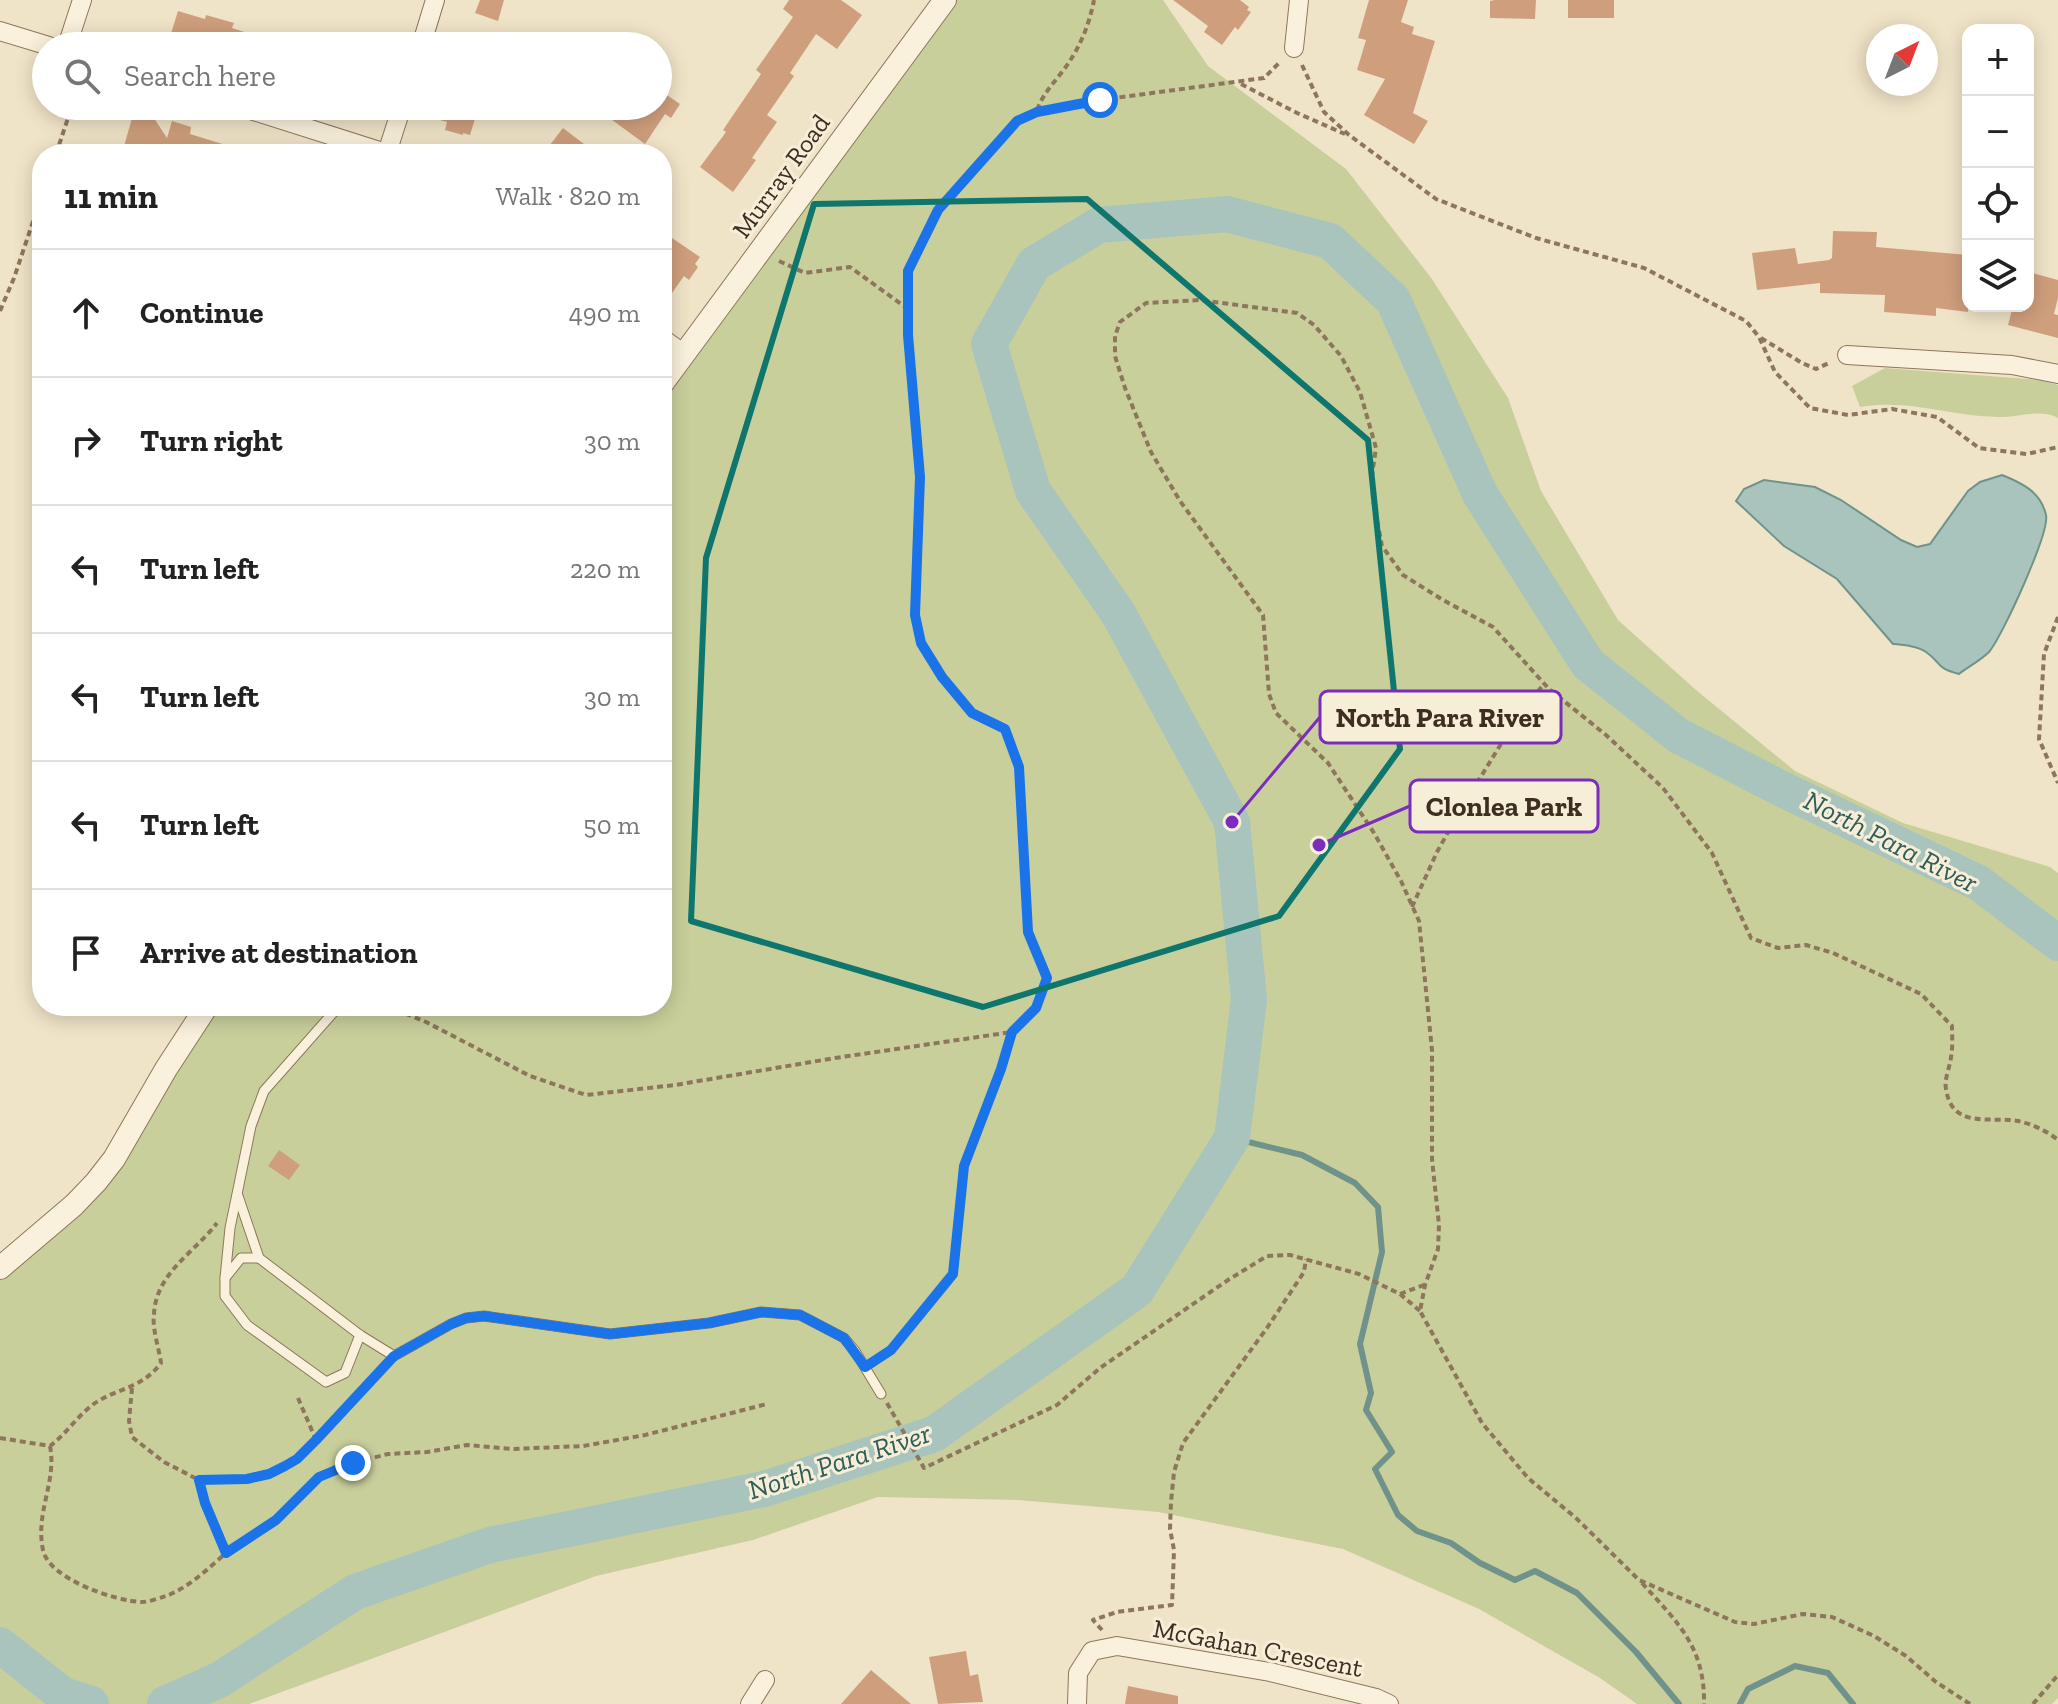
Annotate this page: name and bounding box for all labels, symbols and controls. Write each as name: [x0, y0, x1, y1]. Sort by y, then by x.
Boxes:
north arrow: [1866, 24, 1938, 96]
map controls: [1962, 24, 2034, 312]
button: +: [1962, 24, 2034, 96]
search box: [32, 32, 672, 120]
icon: search: [60, 54, 104, 98]
text: Search here: [124, 58, 276, 94]
route start: [1082, 82, 1118, 118]
button: −: [1962, 96, 2034, 168]
street label: Murray Road: [725, 108, 837, 244]
button: locate: [1962, 168, 2034, 240]
text: 11 min: [64, 176, 158, 217]
text: Walk · 820 m: [496, 180, 640, 212]
button: layers: [1962, 240, 2034, 312]
icon: ahead: [64, 291, 108, 335]
text: Continue: [140, 295, 264, 331]
text: 490 m: [569, 297, 640, 329]
icon: right: [64, 419, 108, 463]
text: Turn right: [140, 423, 282, 459]
text: 30 m: [584, 425, 640, 457]
icon: left: [64, 547, 108, 591]
text: Turn left: [140, 551, 259, 587]
text: 220 m: [570, 553, 640, 585]
icon: left: [64, 675, 108, 719]
text: Turn left: [140, 679, 259, 715]
text: 30 m: [584, 681, 640, 713]
callout: North Para River: [1320, 691, 1561, 743]
text: North Para River: [1336, 701, 1544, 734]
callout: Clonlea Park: [1410, 780, 1598, 832]
water label: North Para River: [1799, 784, 1983, 899]
text: Clonlea Park: [1426, 790, 1583, 823]
icon: left: [64, 803, 108, 847]
text: Turn left: [140, 807, 259, 843]
text: 50 m: [583, 809, 640, 841]
icon: arrive: [64, 931, 108, 975]
text: Arrive at destination: [140, 935, 417, 971]
water label: North Para River: [744, 1416, 935, 1507]
route end: [335, 1445, 371, 1481]
street label: McGahan Crescent: [1150, 1612, 1366, 1684]

